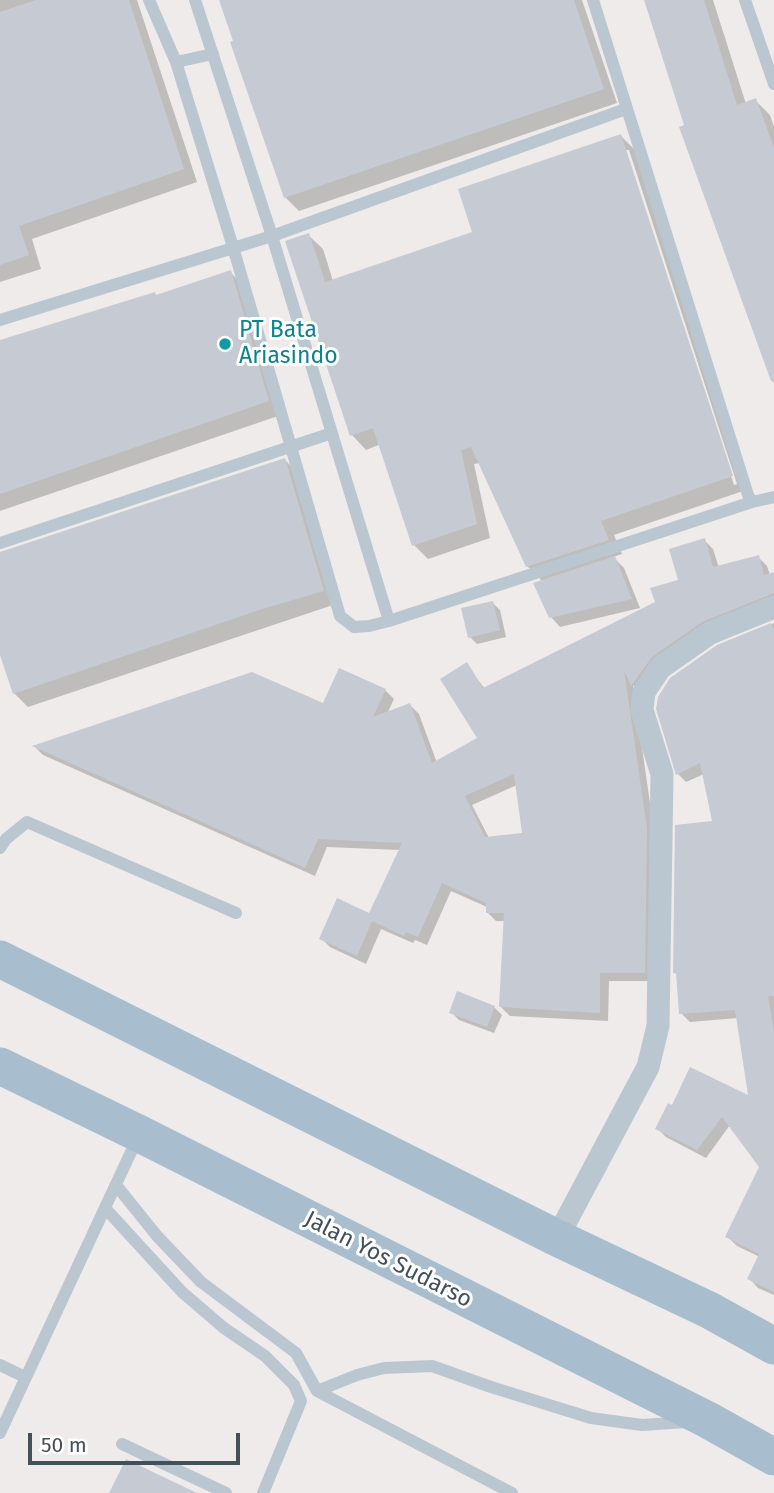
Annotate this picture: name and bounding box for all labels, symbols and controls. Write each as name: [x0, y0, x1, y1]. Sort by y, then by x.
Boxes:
place label: PT Bata Ariasindo: [239, 317, 338, 371]
marker: PT Bata Ariasindo: [217, 336, 233, 352]
street label: Jalan Yos Sudarso: [300, 1206, 476, 1314]
scale bar: [32, 1420, 243, 1464]
text: 50 m: [41, 1432, 87, 1458]

